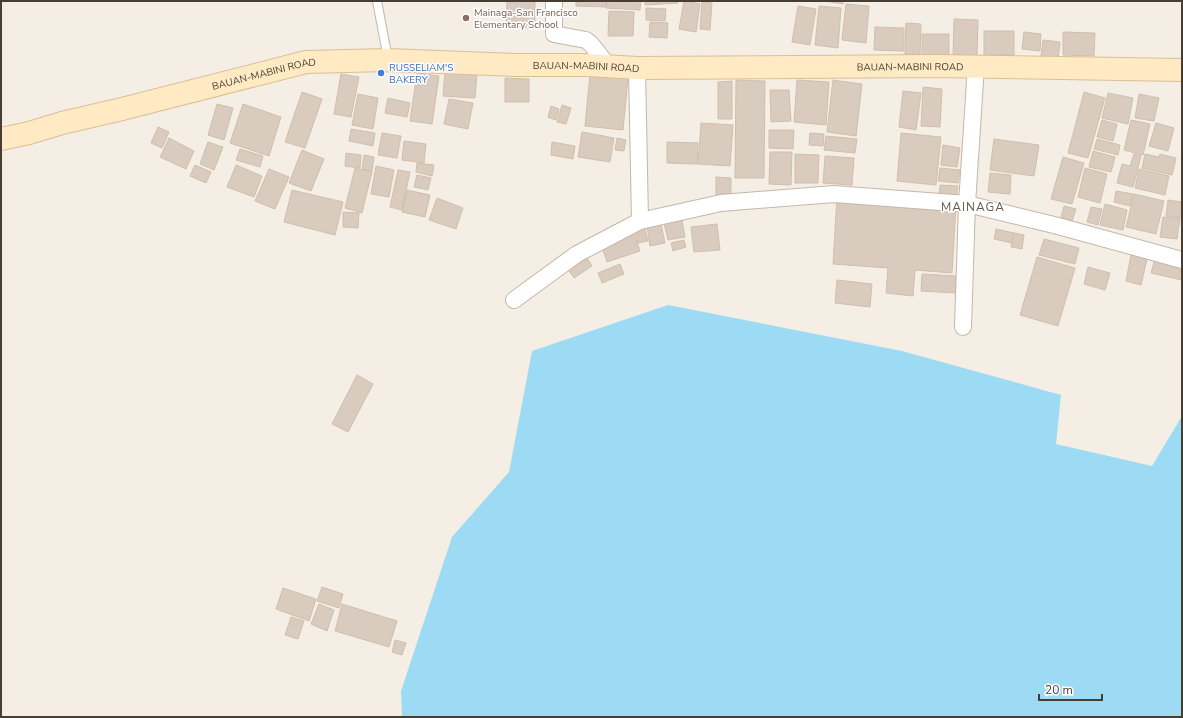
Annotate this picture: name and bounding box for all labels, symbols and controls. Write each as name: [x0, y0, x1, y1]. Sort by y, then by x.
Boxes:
place label: Mainaga-San Francisco Elementary School: [474, 6, 578, 32]
marker: Mainaga-San Francisco Elementary School: [461, 13, 471, 23]
street label: BAUAN-MABINI ROAD: [211, 55, 316, 94]
street label: BAUAN-MABINI ROAD: [533, 59, 640, 76]
street label: BAUAN-MABINI ROAD: [857, 60, 964, 75]
place label: RUSSELIAM'S BAKERY: [389, 61, 453, 87]
marker: RUSSELIAM'S BAKERY: [376, 68, 386, 78]
district label: MAINAGA: [941, 199, 1005, 215]
scale bar: [1039, 676, 1102, 702]
text: 20 m: [1045, 682, 1073, 698]

